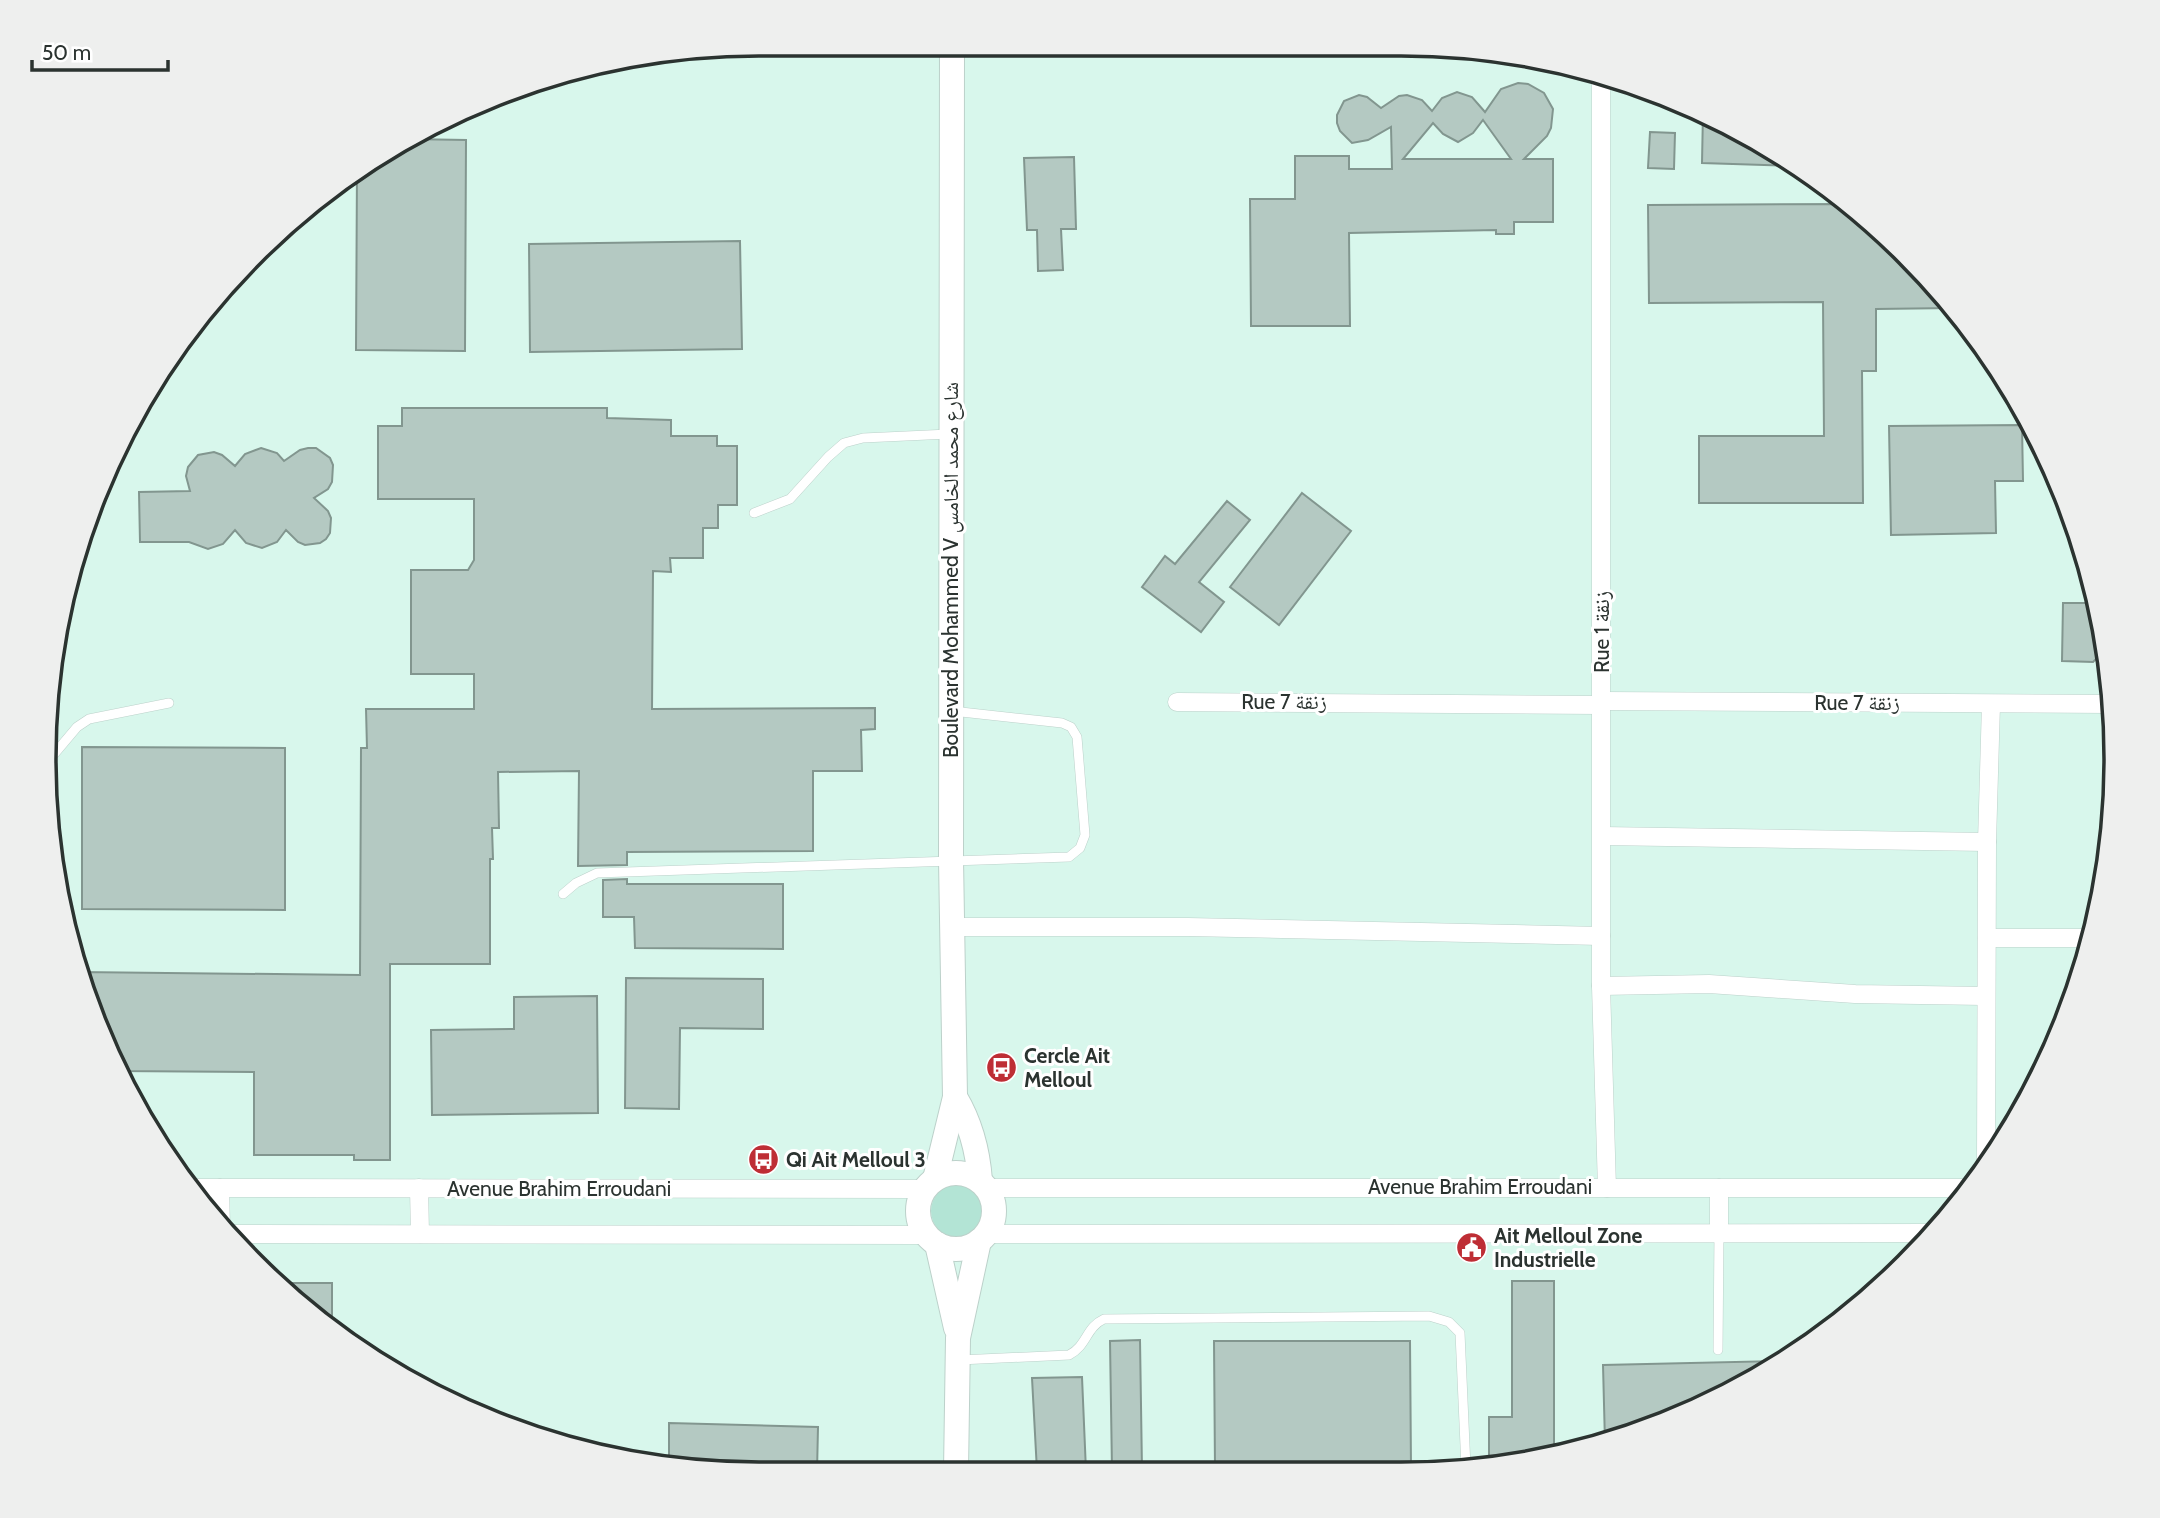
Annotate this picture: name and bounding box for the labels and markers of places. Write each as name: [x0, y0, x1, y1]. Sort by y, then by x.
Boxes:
place label: Cercle Ait Melloul: [1024, 1043, 1110, 1092]
bus stop icon: Cercle Ait Melloul: [984, 1051, 1018, 1085]
bus stop icon: Qi Ait Melloul 3: [746, 1143, 780, 1177]
place label: Qi Ait Melloul 3: [786, 1147, 926, 1172]
place label: Ait Melloul Zone Industrielle: [1494, 1223, 1642, 1272]
public building icon: Ait Melloul Zone Industrielle: [1454, 1231, 1488, 1265]

